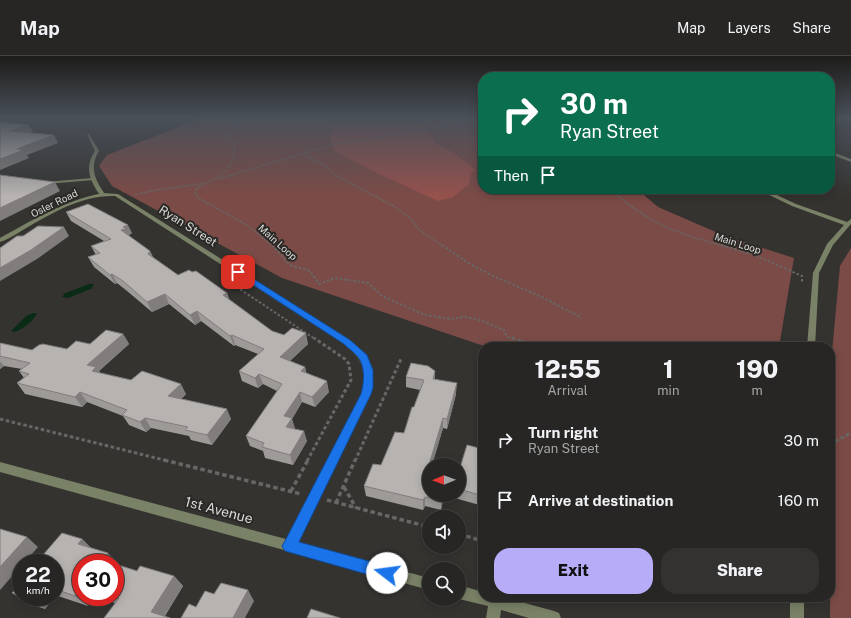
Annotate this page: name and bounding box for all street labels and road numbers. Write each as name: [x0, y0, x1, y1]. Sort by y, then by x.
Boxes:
street label: Osler Road: [29, 186, 79, 220]
street label: Ryan Street: [156, 203, 220, 250]
street label: Main Loop: [256, 222, 300, 263]
street label: Main Loop: [713, 230, 763, 256]
street label: 1st Avenue: [183, 493, 255, 527]

